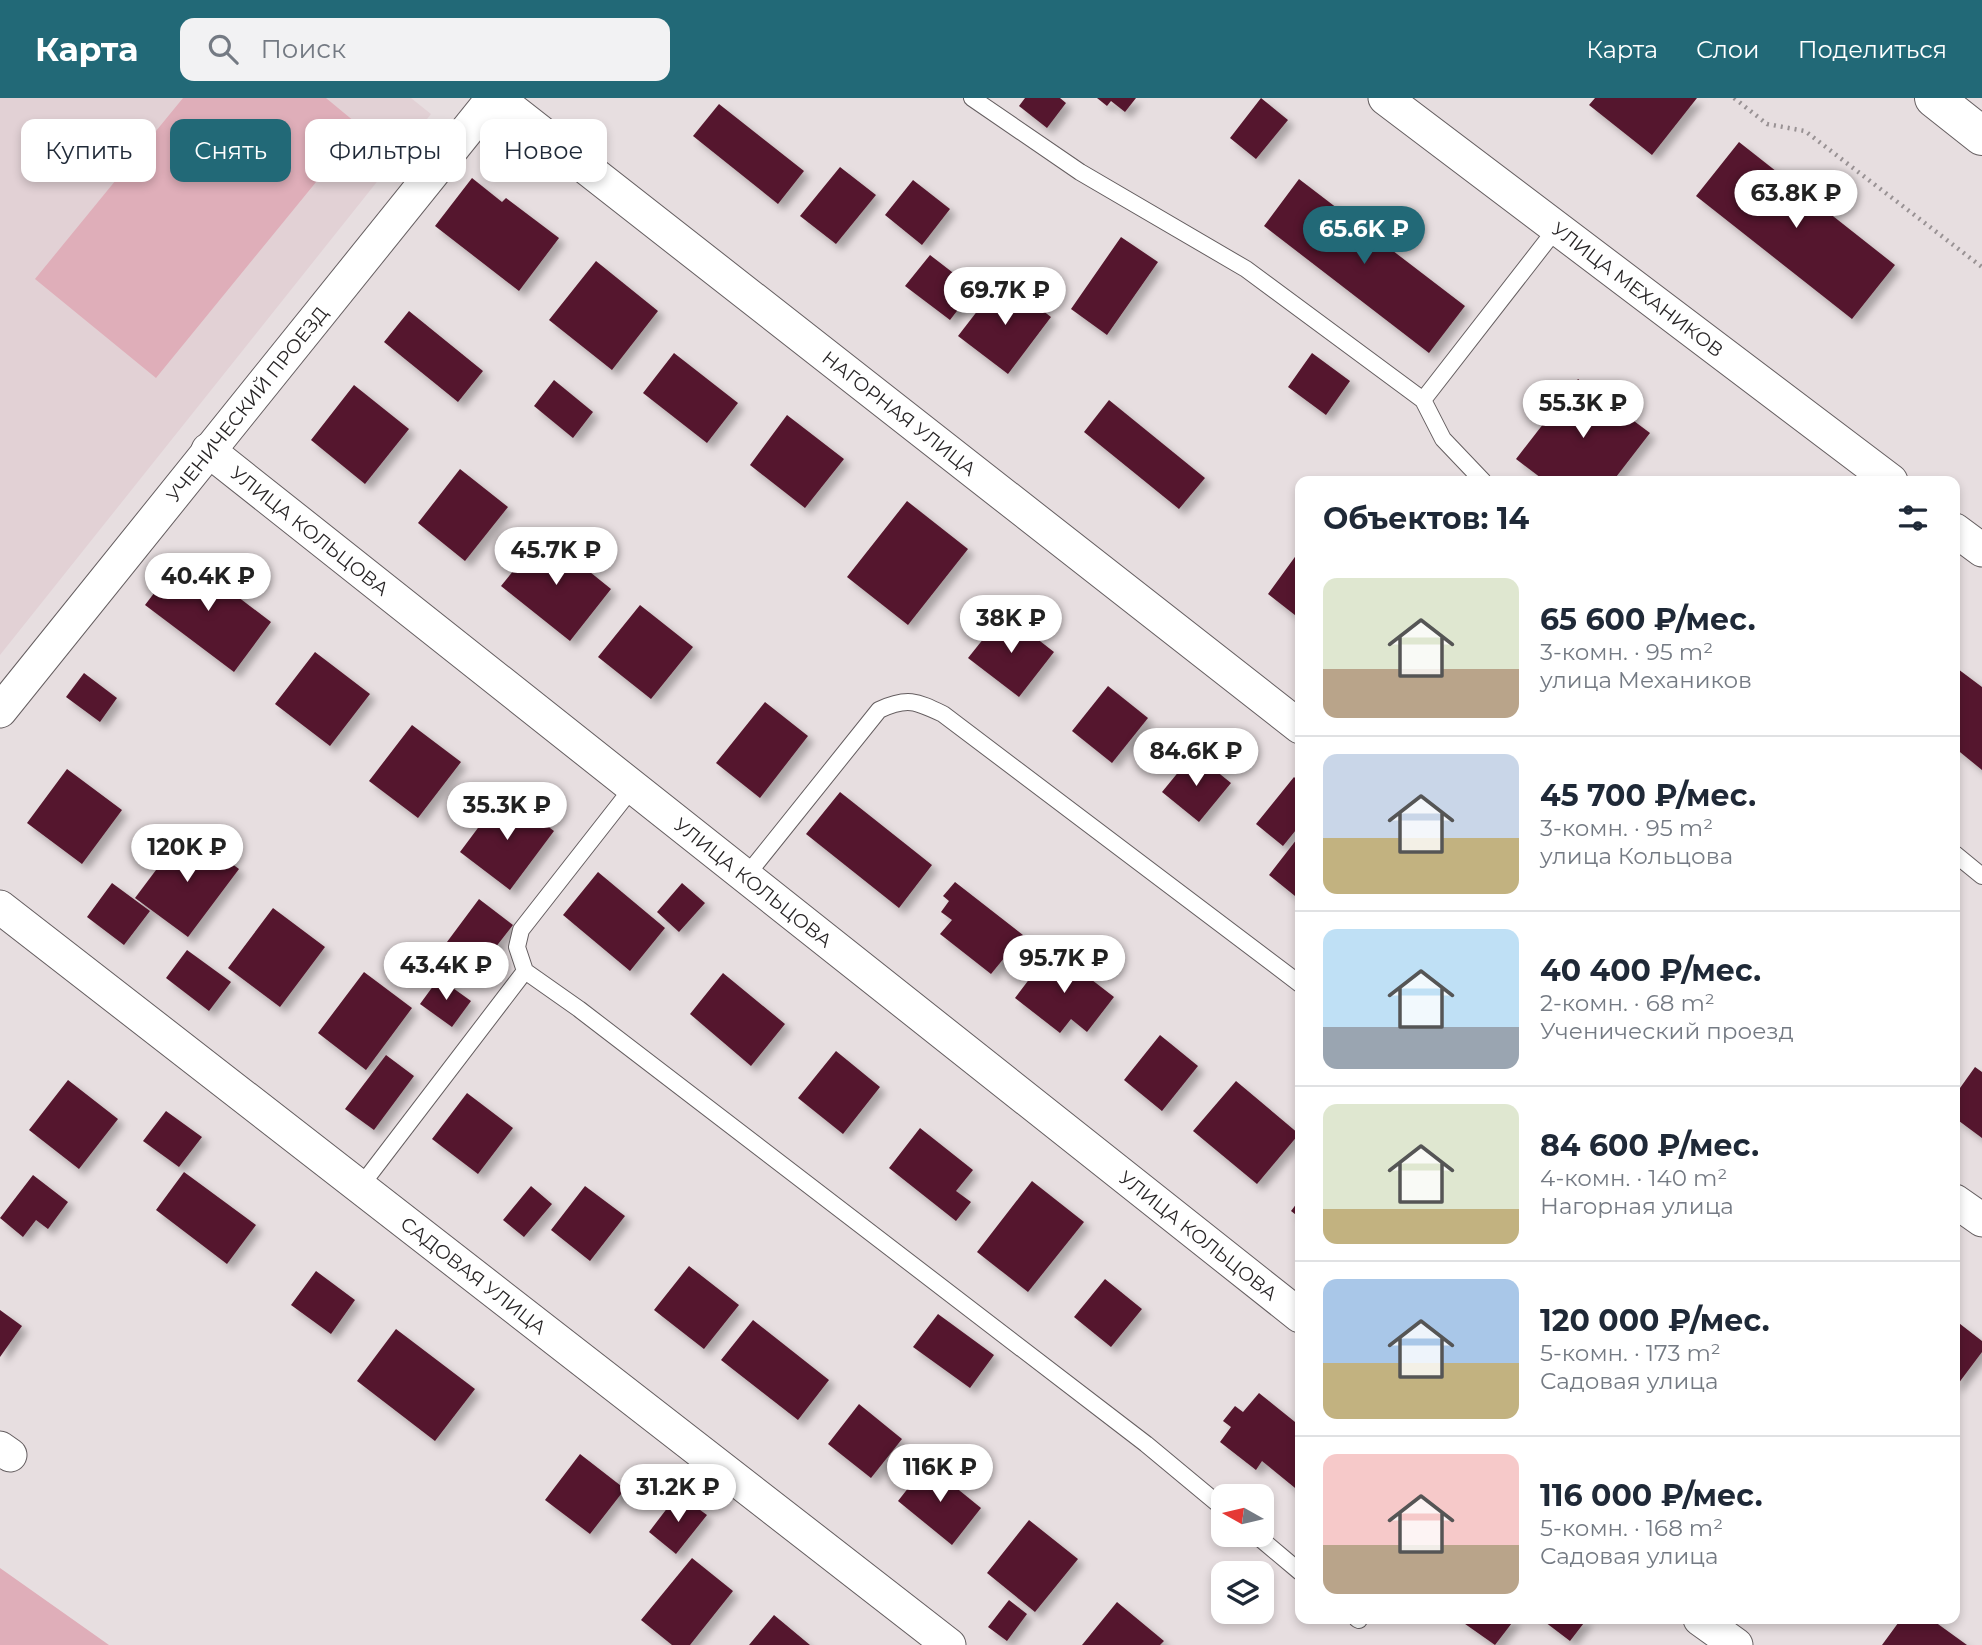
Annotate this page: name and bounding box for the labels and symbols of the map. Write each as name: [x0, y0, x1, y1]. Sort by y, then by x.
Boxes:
pin: 63.8K ₽: [1731, 170, 1861, 230]
pin: 65.6K ₽: [1299, 206, 1429, 266]
street label: УЛИЦА МЕХАНИКОВ: [1547, 217, 1728, 362]
pin: 69.7K ₽: [940, 268, 1070, 327]
street label: УЧЕНИЧЕСКИЙ ПРОЕЗД: [161, 302, 332, 506]
street label: НАГОРНАЯ УЛИЦА: [818, 346, 981, 481]
pin: 55.3K ₽: [1518, 380, 1648, 440]
street label: УЛИЦА КОЛЬЦОВА: [226, 461, 393, 600]
pin: 45.7K ₽: [491, 528, 621, 587]
pin: 40.4K ₽: [143, 554, 273, 613]
pin: 38K ₽: [962, 596, 1060, 655]
pin: 84.6K ₽: [1131, 728, 1261, 788]
pin: 35.3K ₽: [442, 782, 572, 842]
street label: УЛИЦА КОЛЬЦОВА: [670, 813, 837, 952]
pin: 120K ₽: [130, 824, 244, 884]
pin: 95.7K ₽: [999, 936, 1129, 995]
pin: 43.4K ₽: [381, 942, 511, 1002]
street label: УЛИЦА КОЛЬЦОВА: [1115, 1166, 1282, 1305]
street label: САДОВАЯ УЛИЦА: [396, 1212, 551, 1339]
pin: 116K ₽: [883, 1444, 997, 1504]
pin: 31.2K ₽: [613, 1464, 743, 1524]
north arrow: [1211, 1484, 1274, 1547]

